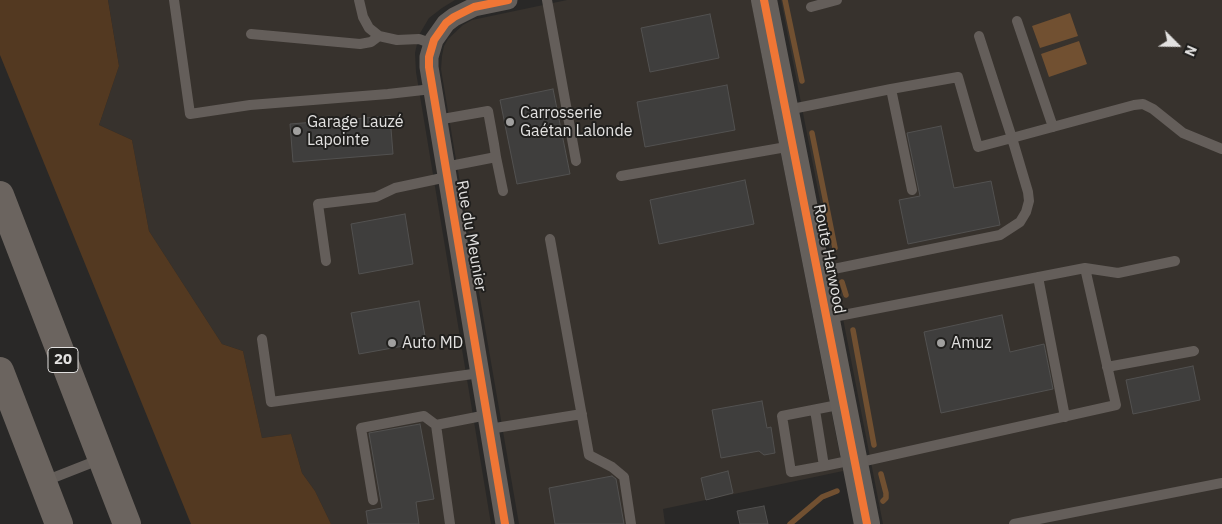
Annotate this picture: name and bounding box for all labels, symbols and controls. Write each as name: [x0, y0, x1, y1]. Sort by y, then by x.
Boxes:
north arrow: [1152, 20, 1202, 70]
text: N: [1181, 43, 1201, 59]
place label: Carrosserie Gaétan Lalonde: [520, 103, 632, 141]
place label: Garage Lauzé Lapointe: [307, 112, 404, 150]
marker: Carrosserie Gaétan Lalonde: [504, 116, 516, 128]
marker: Garage Lauzé Lapointe: [291, 125, 303, 137]
street label: Rue du Meunier: [452, 179, 490, 293]
street label: Route Harwood: [809, 203, 849, 315]
place label: Auto MD: [402, 333, 463, 353]
place label: Amuz: [951, 333, 992, 353]
marker: Auto MD: [386, 337, 398, 349]
marker: Amuz: [935, 337, 947, 349]
road number: 20: [48, 348, 78, 372]

